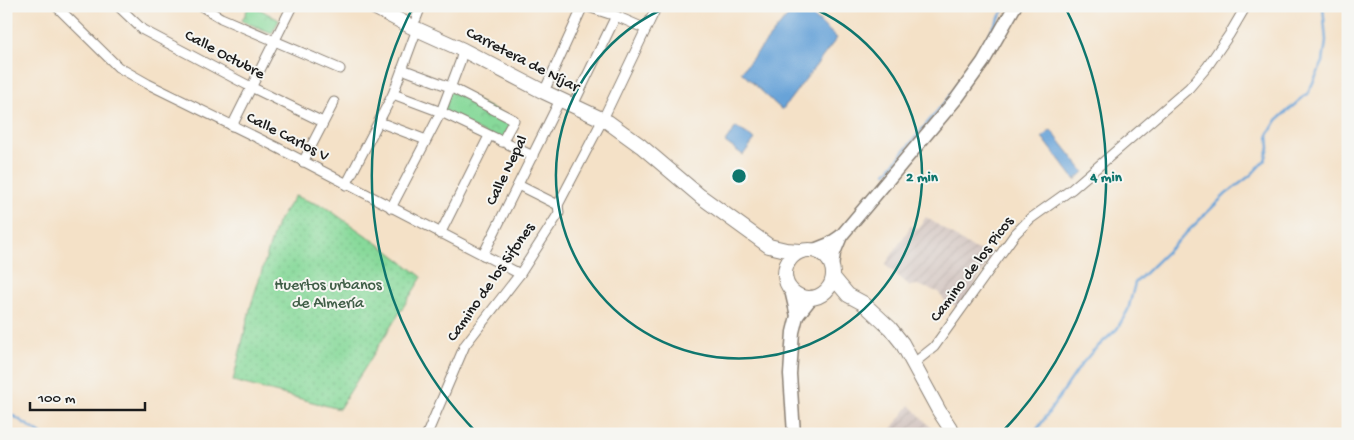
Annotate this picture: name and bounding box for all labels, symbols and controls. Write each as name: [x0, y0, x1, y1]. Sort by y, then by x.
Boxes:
street label: Carretera de Níjar: [462, 24, 583, 98]
street label: Calle Octubre: [181, 27, 268, 85]
street label: Calle Carlos V: [242, 109, 332, 167]
street label: Calle Nepal: [483, 133, 533, 209]
centre of rings: [730, 167, 748, 185]
text: 2 min: [906, 169, 939, 187]
text: 4 min: [1089, 169, 1123, 187]
street label: Camino de los Picos: [927, 213, 1019, 326]
street label: Camino de los Sifones: [444, 219, 541, 346]
park label: Huertos urbanos de Almería: [274, 277, 383, 314]
scale bar: [30, 380, 145, 412]
text: 100 m: [37, 390, 76, 408]

